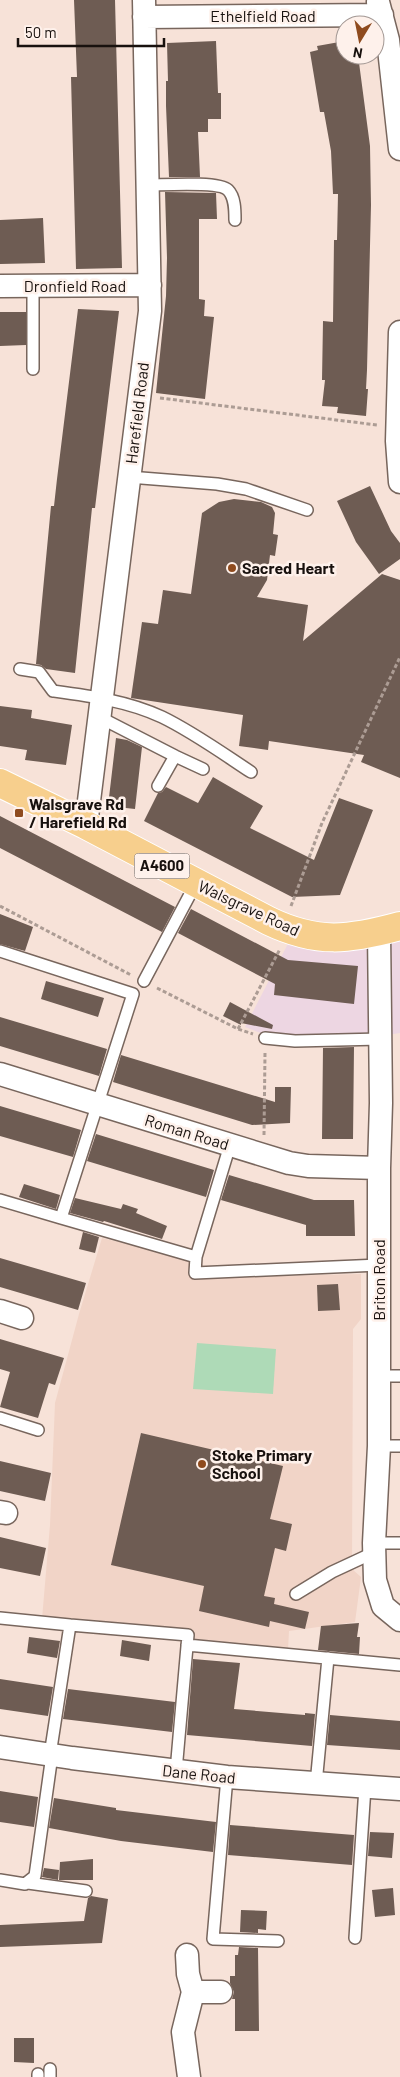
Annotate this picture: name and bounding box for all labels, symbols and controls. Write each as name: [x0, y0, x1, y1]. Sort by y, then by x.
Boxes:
street label: Ethelfield Road: [210, 6, 316, 25]
scale bar: [18, 15, 164, 47]
north arrow: [335, 15, 385, 65]
text: 50 m: [25, 23, 57, 41]
text: N: [352, 44, 364, 62]
street label: Dronfield Road: [24, 276, 126, 295]
street label: Harefield Road: [121, 361, 152, 465]
place label: Sacred Heart: [242, 558, 335, 577]
marker: Sacred Heart: [226, 562, 238, 574]
place label: Walsgrave Rd / Harefield Rd: [29, 794, 127, 831]
marker: Walsgrave Rd / Harefield Rd: [13, 807, 25, 819]
road number: A4600: [134, 854, 190, 878]
street label: Walsgrave Road: [195, 876, 303, 939]
street label: Roman Road: [143, 1110, 232, 1153]
street label: Briton Road: [369, 1239, 388, 1321]
place label: Stoke Primary School: [212, 1445, 312, 1482]
marker: Stoke Primary School: [196, 1458, 208, 1470]
street label: Dane Road: [161, 1760, 237, 1787]

